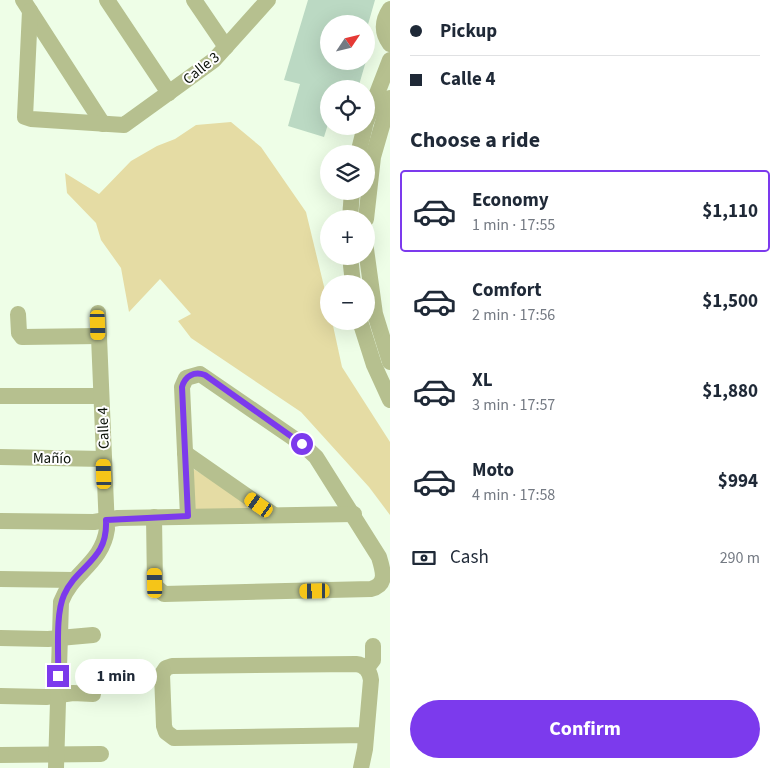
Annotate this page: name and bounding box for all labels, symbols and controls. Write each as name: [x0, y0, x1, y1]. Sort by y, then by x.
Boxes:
north arrow: [320, 15, 375, 70]
map controls: [320, 15, 375, 330]
text: Pickup: [440, 18, 497, 45]
street label: Calle 3: [179, 47, 224, 90]
text: Calle 4: [440, 66, 496, 93]
button: locate: [320, 80, 375, 135]
text: Choose a ride: [410, 124, 540, 156]
button: layers: [320, 145, 375, 200]
text: Economy: [472, 187, 549, 214]
icon: car: [412, 189, 457, 234]
text: $1,110: [702, 198, 758, 225]
button: +: [320, 210, 375, 265]
text: 1 min · 17:55: [472, 214, 555, 236]
button: −: [320, 275, 375, 330]
text: Comfort: [472, 277, 542, 304]
icon: car: [412, 279, 457, 324]
text: $1,500: [702, 288, 758, 315]
text: 2 min · 17:56: [472, 304, 555, 326]
car: [89, 310, 106, 340]
text: XL: [472, 367, 493, 394]
icon: car: [412, 369, 457, 414]
text: $1,880: [702, 378, 758, 405]
text: 3 min · 17:57: [472, 394, 555, 416]
street label: Calle 4: [92, 406, 115, 449]
route start: [291, 433, 313, 455]
street label: Mañío: [33, 448, 71, 469]
text: Moto: [472, 457, 514, 484]
car: [95, 459, 112, 489]
icon: car: [412, 459, 457, 504]
text: $994: [718, 468, 758, 495]
text: 4 min · 17:58: [472, 484, 555, 506]
car: [242, 490, 275, 520]
icon: cash: [410, 544, 438, 572]
text: Cash: [450, 544, 489, 571]
text: 290 m: [720, 547, 760, 569]
car: [147, 568, 162, 598]
car: [299, 583, 330, 599]
callout: 1 min: [76, 658, 158, 694]
route end: [47, 665, 69, 687]
text: 1 min: [97, 665, 135, 687]
button: Confirm: [410, 700, 760, 758]

